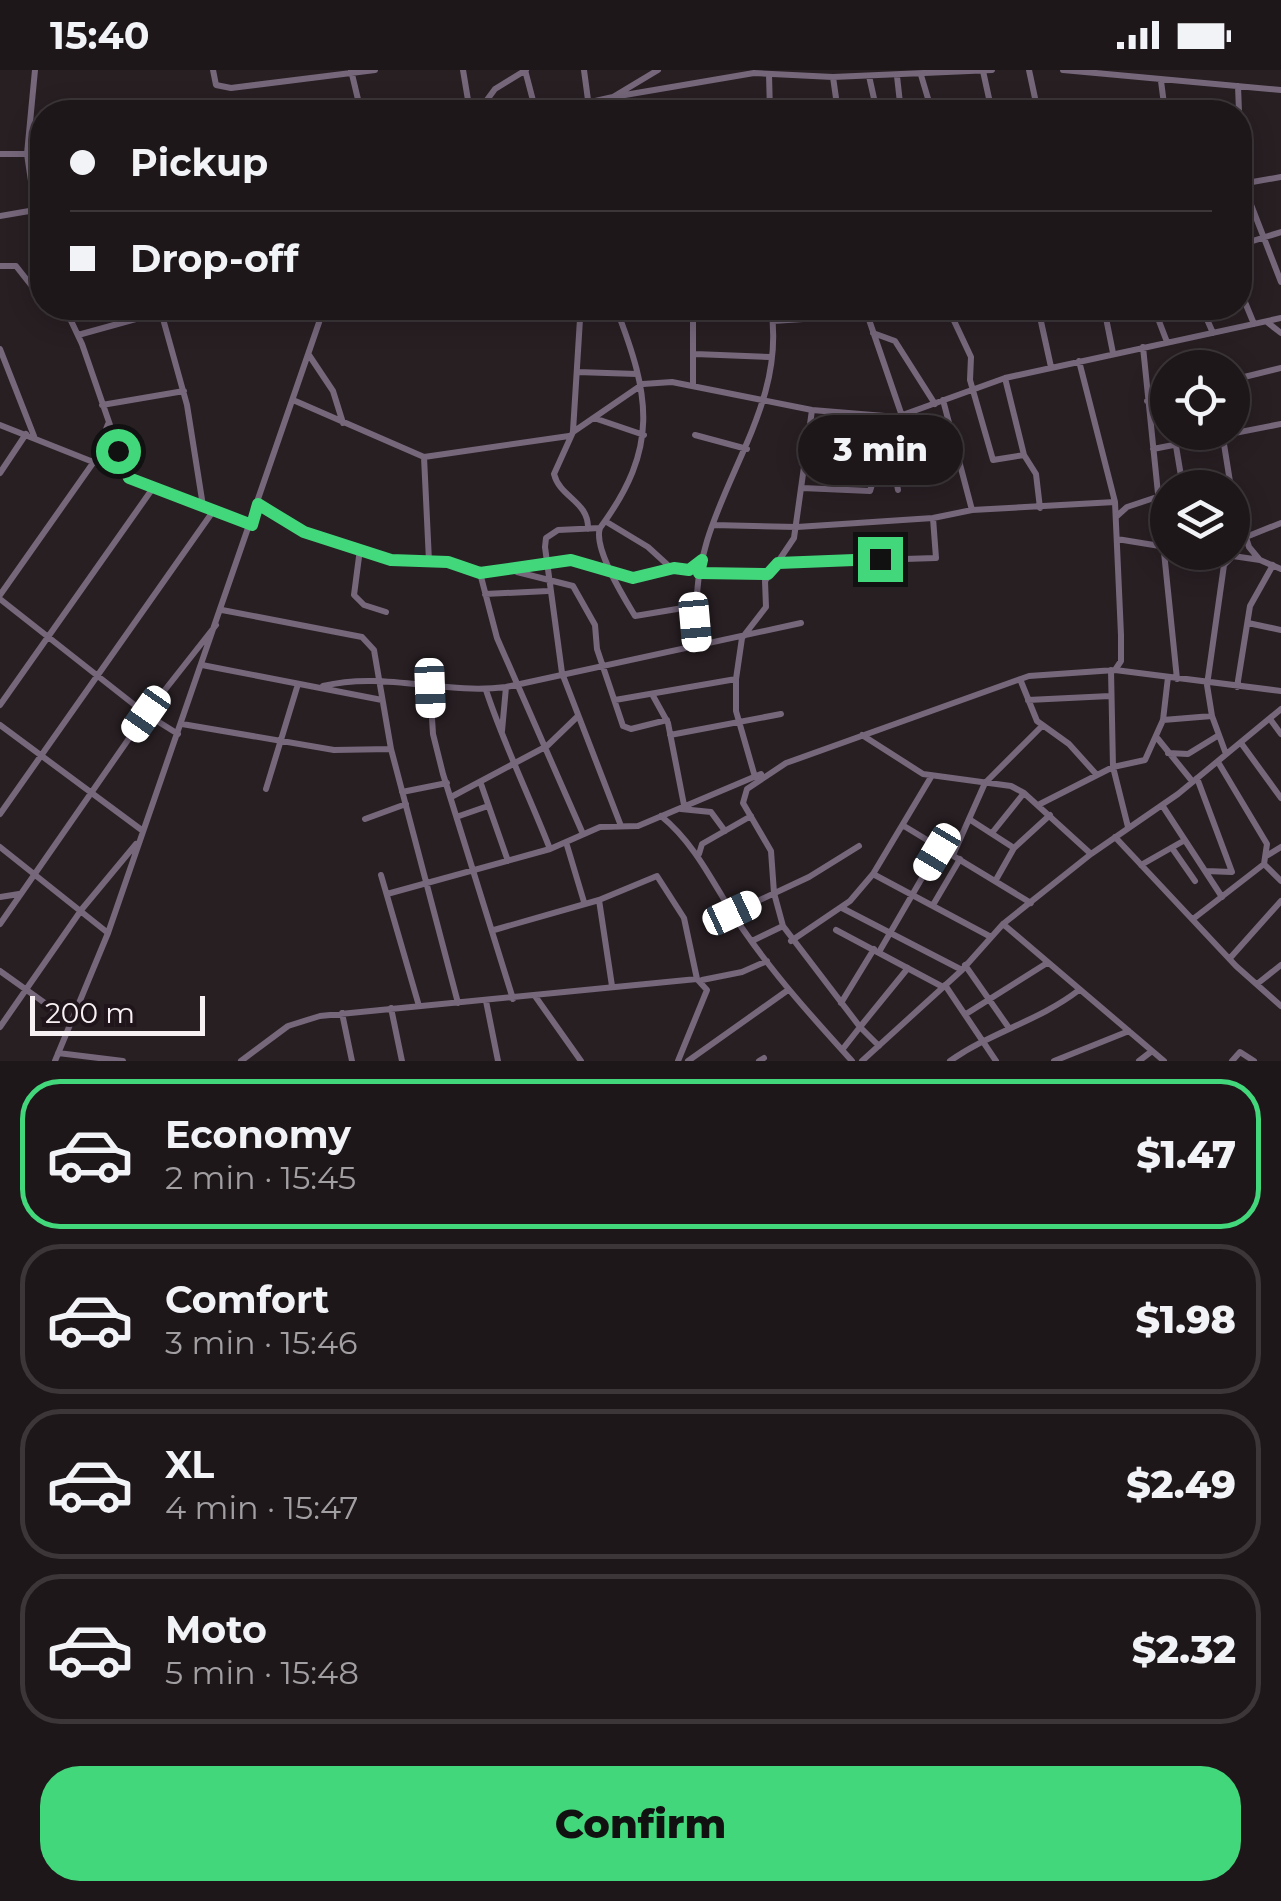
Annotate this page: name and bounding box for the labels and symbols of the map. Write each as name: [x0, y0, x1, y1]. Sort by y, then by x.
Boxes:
callout: 3 min: [798, 414, 962, 484]
route start: [96, 429, 141, 474]
route end: [858, 537, 903, 582]
car: [677, 591, 713, 653]
car: [414, 657, 446, 719]
car: [117, 681, 175, 747]
car: [909, 819, 965, 885]
car: [698, 887, 766, 939]
scale bar: [30, 991, 205, 1036]

